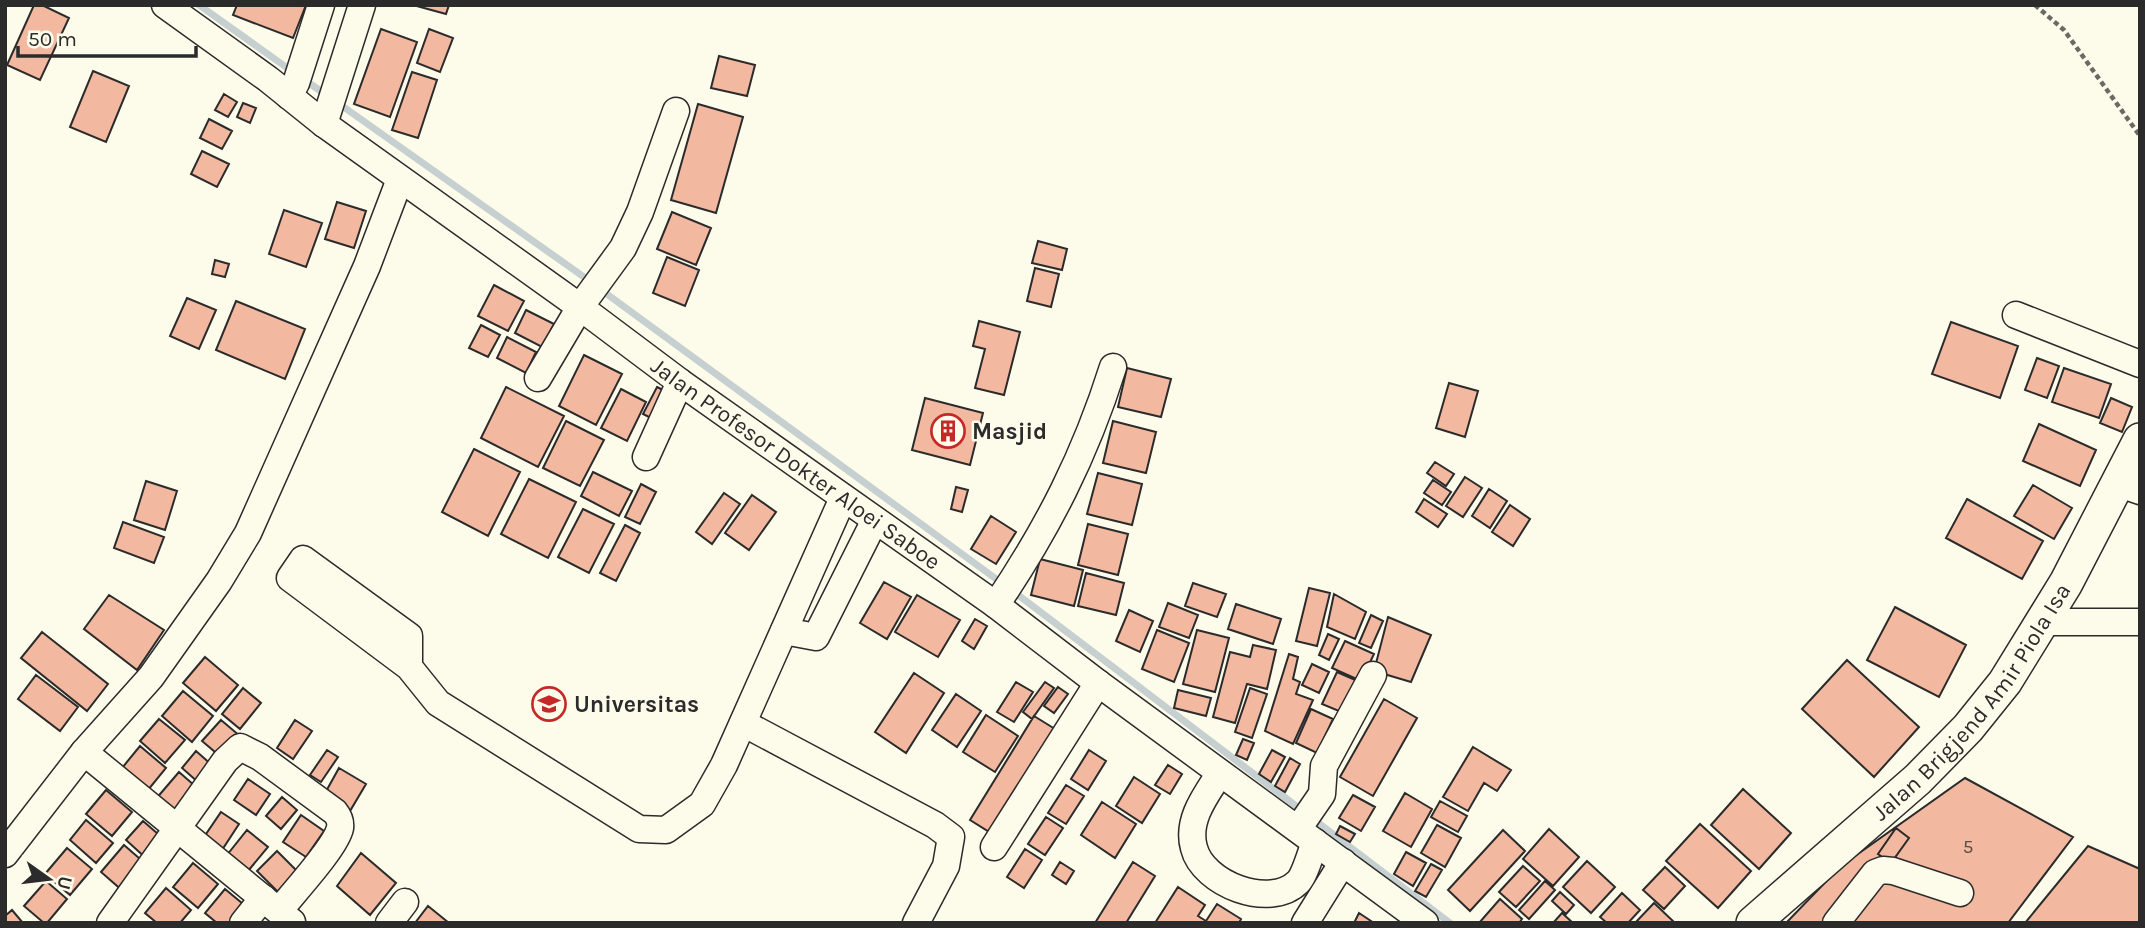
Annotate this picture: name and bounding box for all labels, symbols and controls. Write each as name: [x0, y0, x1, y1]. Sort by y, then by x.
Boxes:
scale bar: [18, 14, 196, 58]
text: 50 m: [28, 27, 77, 51]
street label: Jalan Profesor Dokter Aloei Saboe: [646, 352, 945, 576]
building icon: Masjid: [929, 412, 967, 450]
place label: Masjid: [972, 418, 1047, 445]
street label: Jalan Brigjend Amir Piola Isa: [1867, 579, 2076, 826]
school or university icon: Universitas: [530, 685, 568, 723]
place label: Universitas: [574, 691, 699, 718]
house number: 5: [1963, 836, 1973, 858]
north arrow: [14, 844, 84, 914]
text: U: [52, 874, 77, 892]

